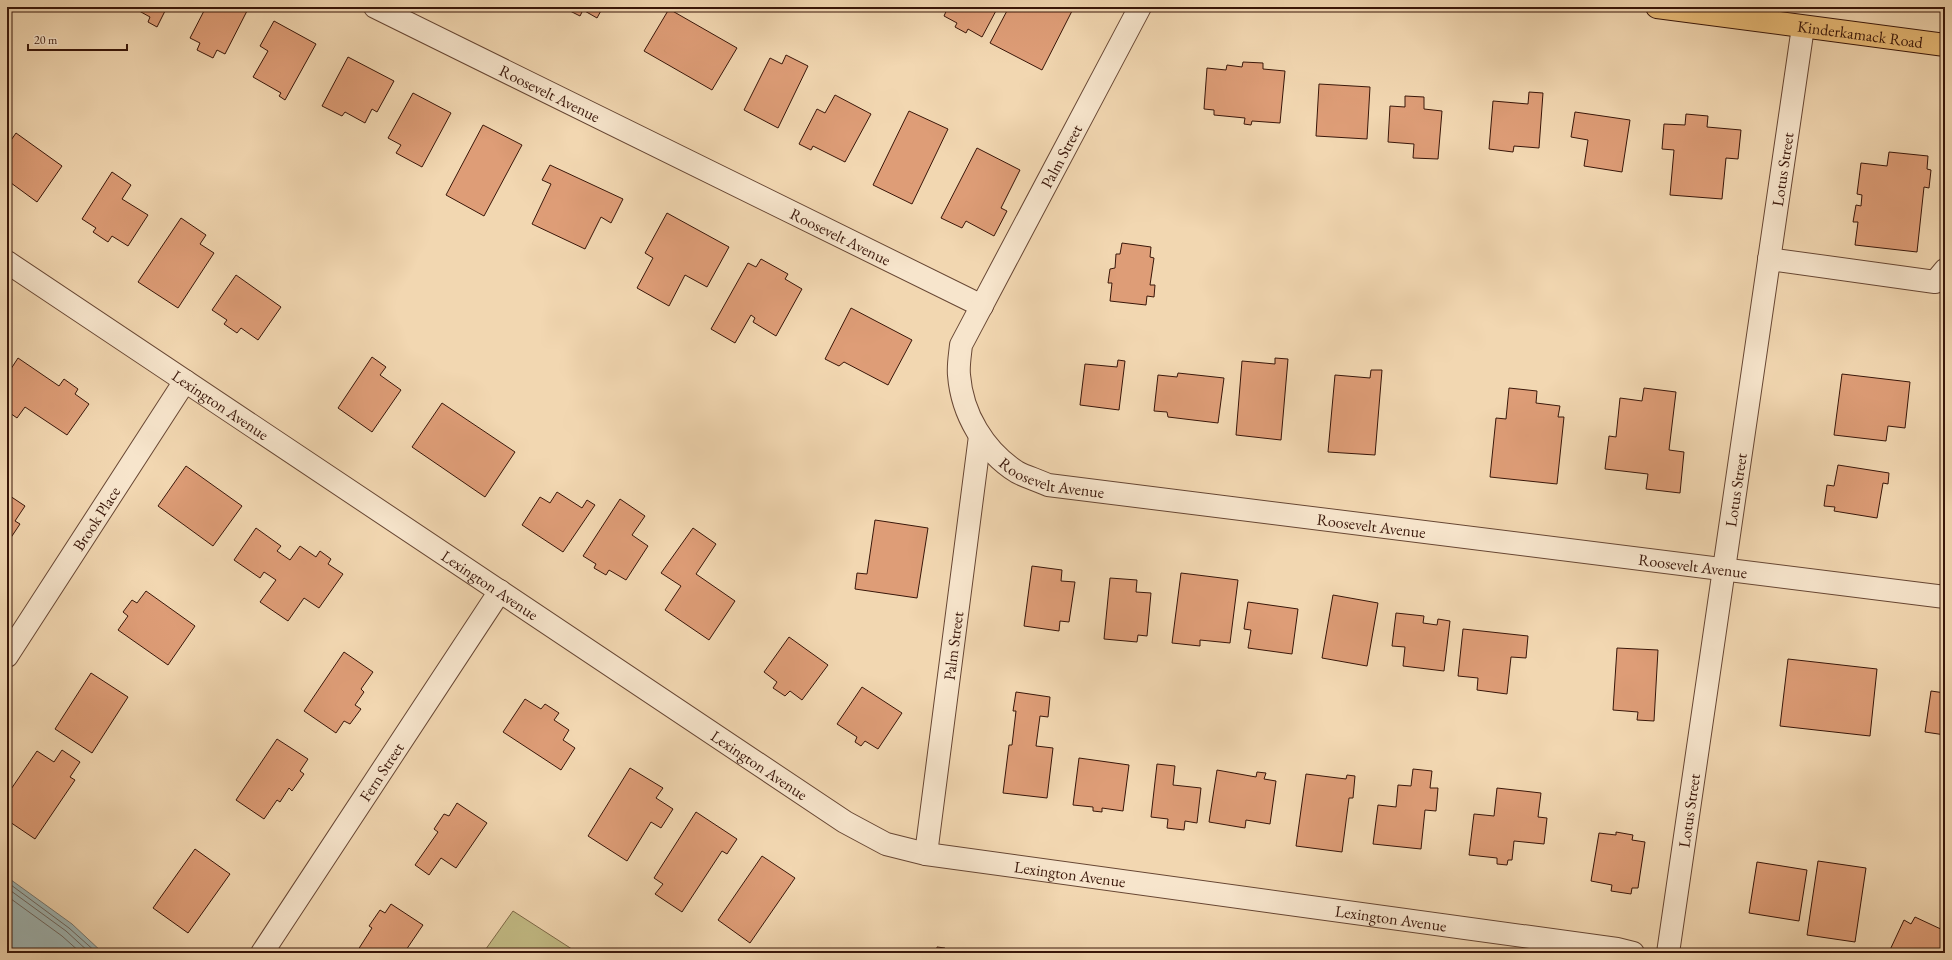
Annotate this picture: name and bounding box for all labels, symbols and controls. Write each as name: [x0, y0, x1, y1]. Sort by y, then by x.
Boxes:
street label: Kinderkamack Road: [1796, 16, 1925, 53]
scale bar: [28, 26, 127, 52]
text: 20 m: [34, 32, 58, 48]
street label: Roosevelt Avenue: [496, 60, 603, 127]
street label: Palm Street: [1036, 121, 1087, 192]
street label: Lotus Street: [1767, 131, 1799, 208]
street label: Roosevelt Avenue: [787, 203, 894, 270]
street label: Lexington Avenue: [168, 365, 273, 445]
street label: Lotus Street: [1720, 452, 1752, 528]
street label: Roosevelt Avenue: [995, 453, 1105, 503]
street label: Brook Place: [68, 482, 125, 555]
street label: Roosevelt Avenue: [1316, 509, 1427, 543]
street label: Lexington Avenue: [437, 545, 542, 625]
street label: Roosevelt Avenue: [1637, 549, 1748, 583]
street label: Palm Street: [939, 610, 968, 681]
street label: Lexington Avenue: [707, 725, 812, 805]
street label: Fern Street: [355, 739, 409, 805]
street label: Lotus Street: [1674, 772, 1705, 849]
street label: Lexington Avenue: [1013, 856, 1127, 892]
street label: Lexington Avenue: [1334, 900, 1448, 936]

